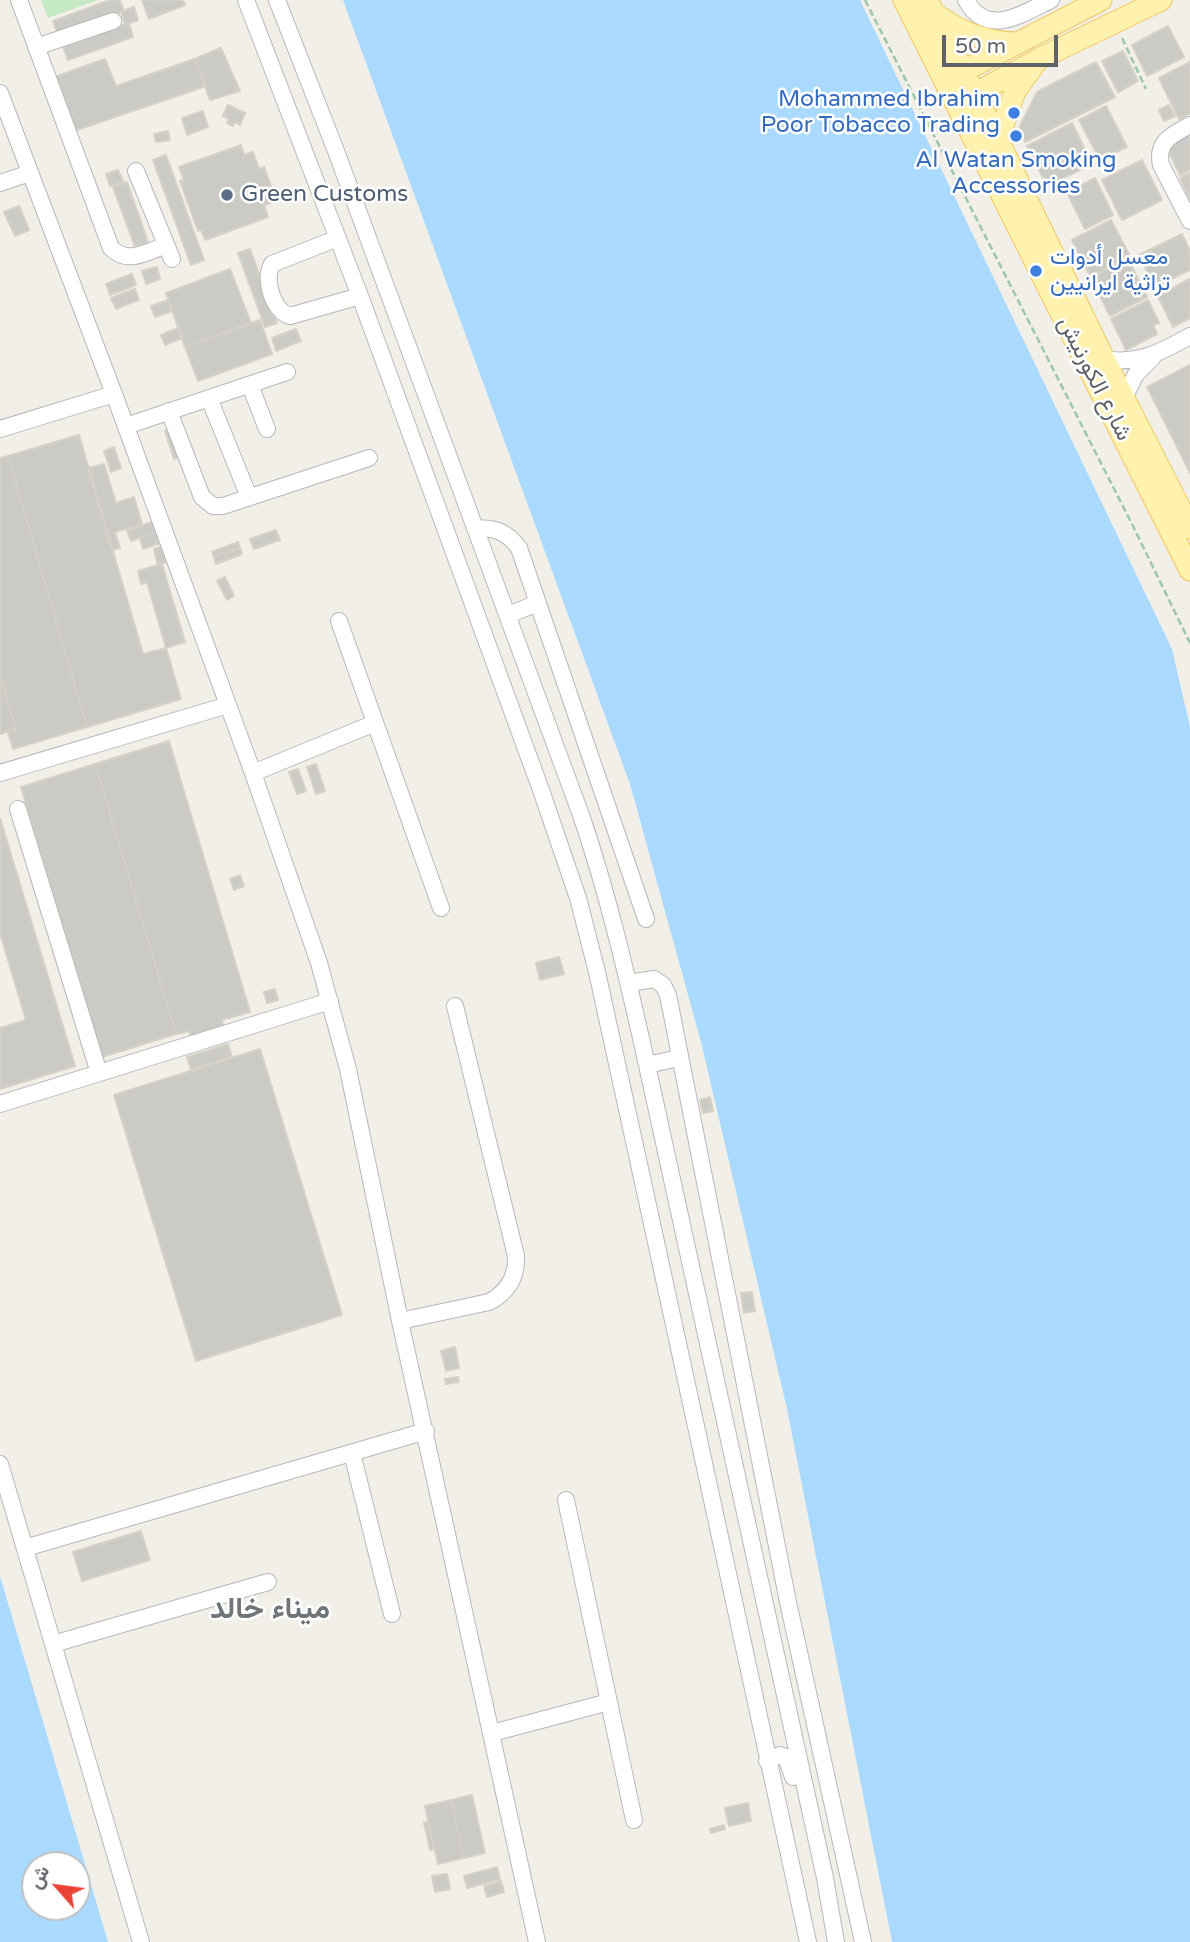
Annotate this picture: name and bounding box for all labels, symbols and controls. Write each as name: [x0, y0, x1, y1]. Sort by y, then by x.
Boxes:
scale bar: [945, 21, 1060, 65]
text: 50 m: [955, 34, 1006, 59]
place label: Mohammed Ibrahim Poor Tobacco Trading: [761, 86, 1000, 140]
marker: Mohammed Ibrahim Poor Tobacco Trading: [1006, 105, 1022, 121]
marker: Al Watan Smoking Accessories: [1008, 128, 1024, 144]
place label: Al Watan Smoking Accessories: [915, 147, 1117, 201]
place label: Green Customs: [241, 181, 408, 209]
marker: Green Customs: [219, 187, 235, 203]
place label: معسل أدوات تراثية ايرانيين: [1050, 244, 1170, 298]
marker: معسل أدوات تراثية ايرانيين: [1028, 263, 1044, 279]
street label: شارع الكورنيش: [1051, 312, 1137, 446]
district label: ميناء خالد: [210, 1592, 330, 1628]
north arrow: [21, 1851, 91, 1921]
text: ش: [24, 1862, 54, 1892]

